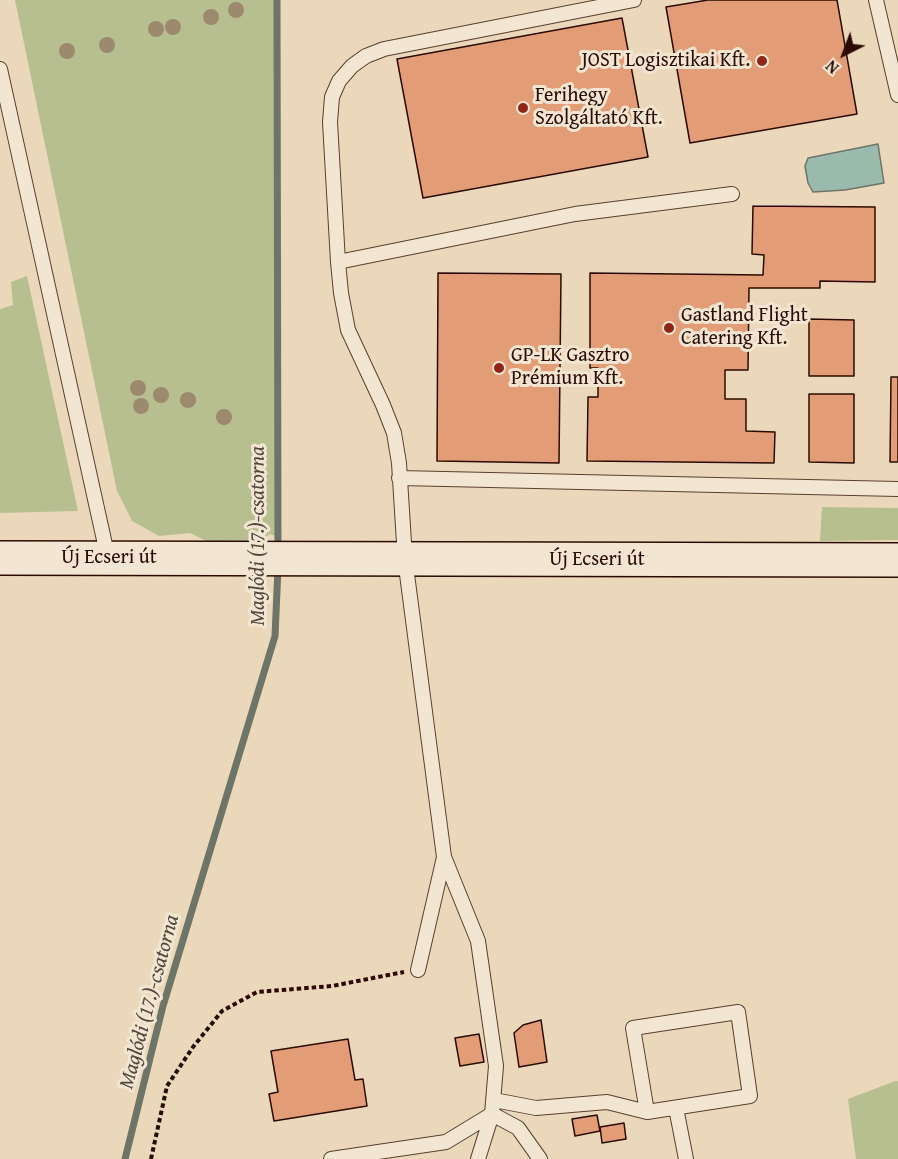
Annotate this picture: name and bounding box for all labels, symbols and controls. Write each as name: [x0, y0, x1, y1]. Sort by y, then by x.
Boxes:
north arrow: [814, 24, 874, 84]
place label: JOST Logisztikai Kft.: [581, 49, 750, 73]
marker: JOST Logisztikai Kft.: [755, 54, 769, 68]
text: N: [820, 55, 844, 80]
place label: Ferihegy Szolgáltató Kft.: [535, 84, 663, 131]
marker: Ferihegy Szolgáltató Kft.: [516, 101, 530, 115]
place label: Gastland Flight Catering Kft.: [681, 304, 808, 351]
marker: Gastland Flight Catering Kft.: [662, 321, 676, 335]
place label: GP-LK Gasztro Prémium Kft.: [511, 344, 630, 391]
marker: GP-LK Gasztro Prémium Kft.: [492, 361, 506, 375]
water label: Maglódi (17.)-csatorna: [246, 446, 272, 626]
street label: Új Ecseri út: [61, 546, 157, 570]
street label: Új Ecseri út: [549, 548, 645, 572]
water label: Maglódi (17.)-csatorna: [115, 912, 185, 1092]

